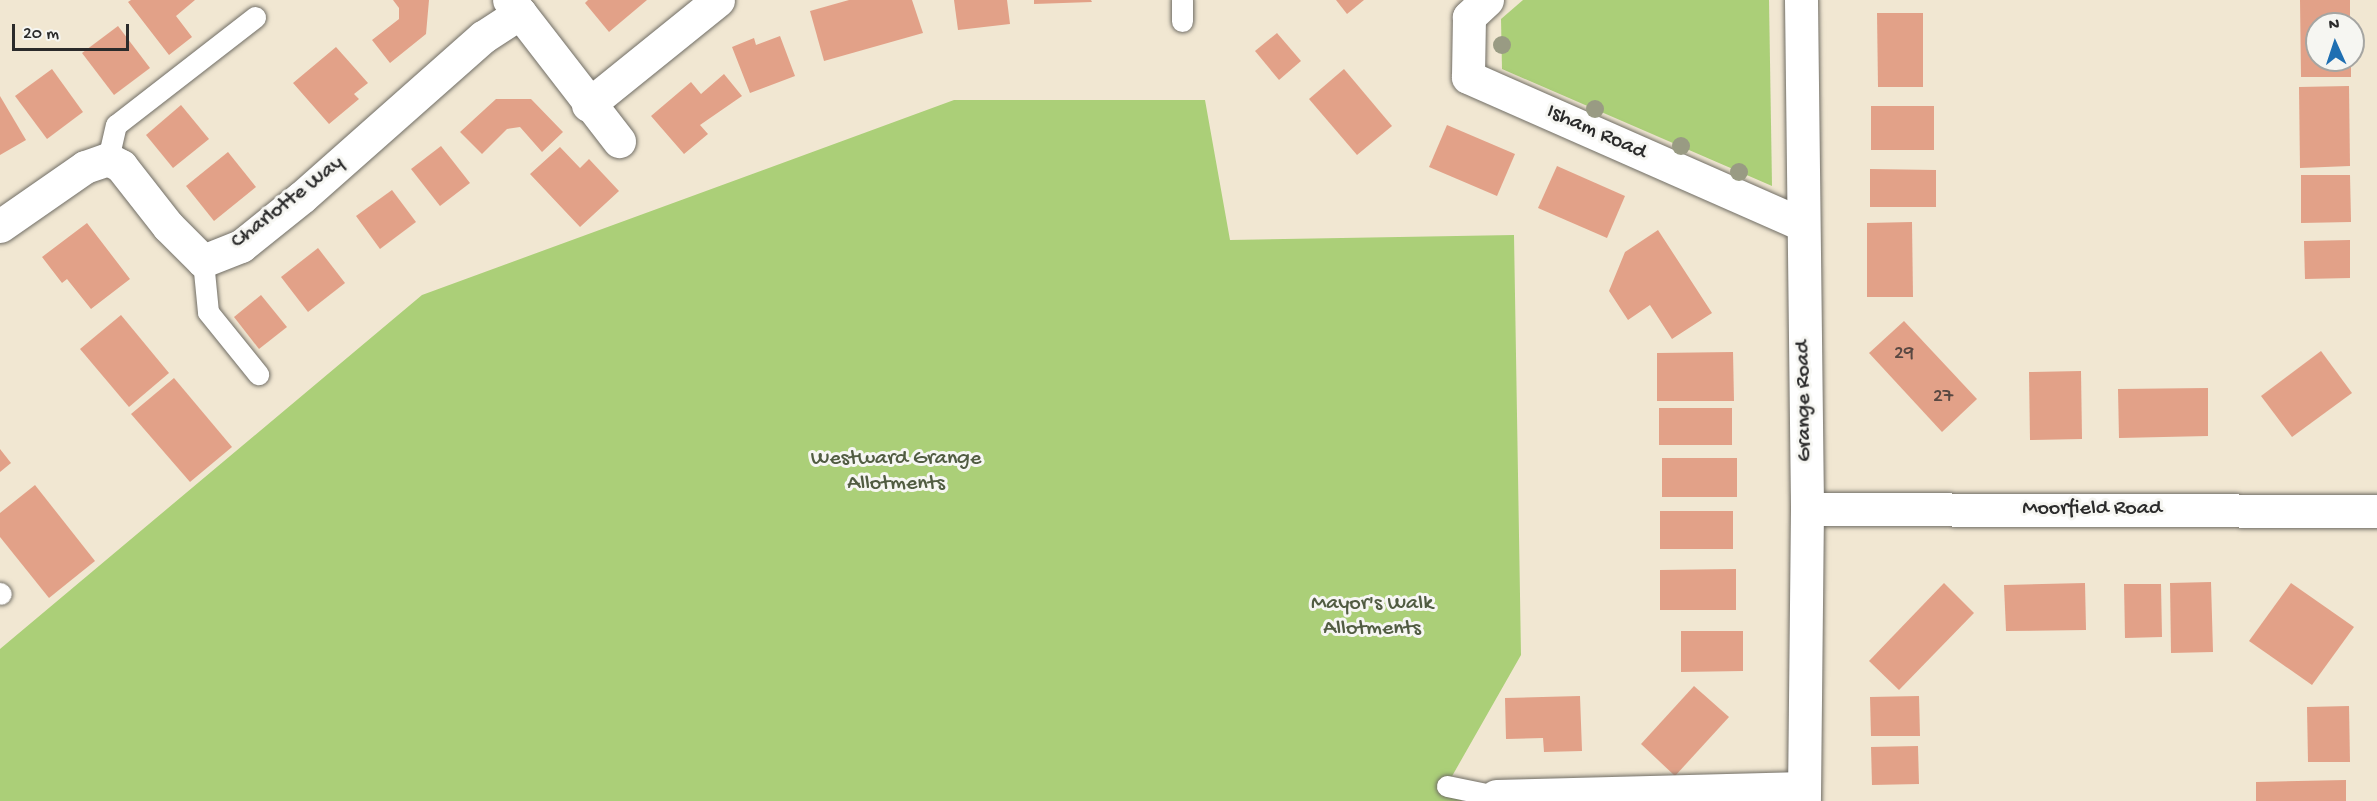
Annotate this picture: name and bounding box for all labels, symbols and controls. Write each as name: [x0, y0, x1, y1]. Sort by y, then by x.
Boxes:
scale bar: [15, 12, 132, 50]
north arrow: [2305, 12, 2365, 72]
text: N: [2328, 16, 2340, 35]
text: 20 m: [23, 24, 59, 45]
street label: Isham Road: [1542, 99, 1650, 167]
street label: Charlotte Way: [226, 151, 350, 255]
street label: Grange Road: [1791, 340, 1819, 462]
house number: 29: [1894, 342, 1914, 366]
house number: 27: [1933, 385, 1953, 409]
park label: Westward Grange Allotments: [811, 446, 981, 498]
street label: Moorfield Road: [2022, 497, 2162, 523]
park label: Mayor's Walk Allotments: [1311, 591, 1433, 642]

